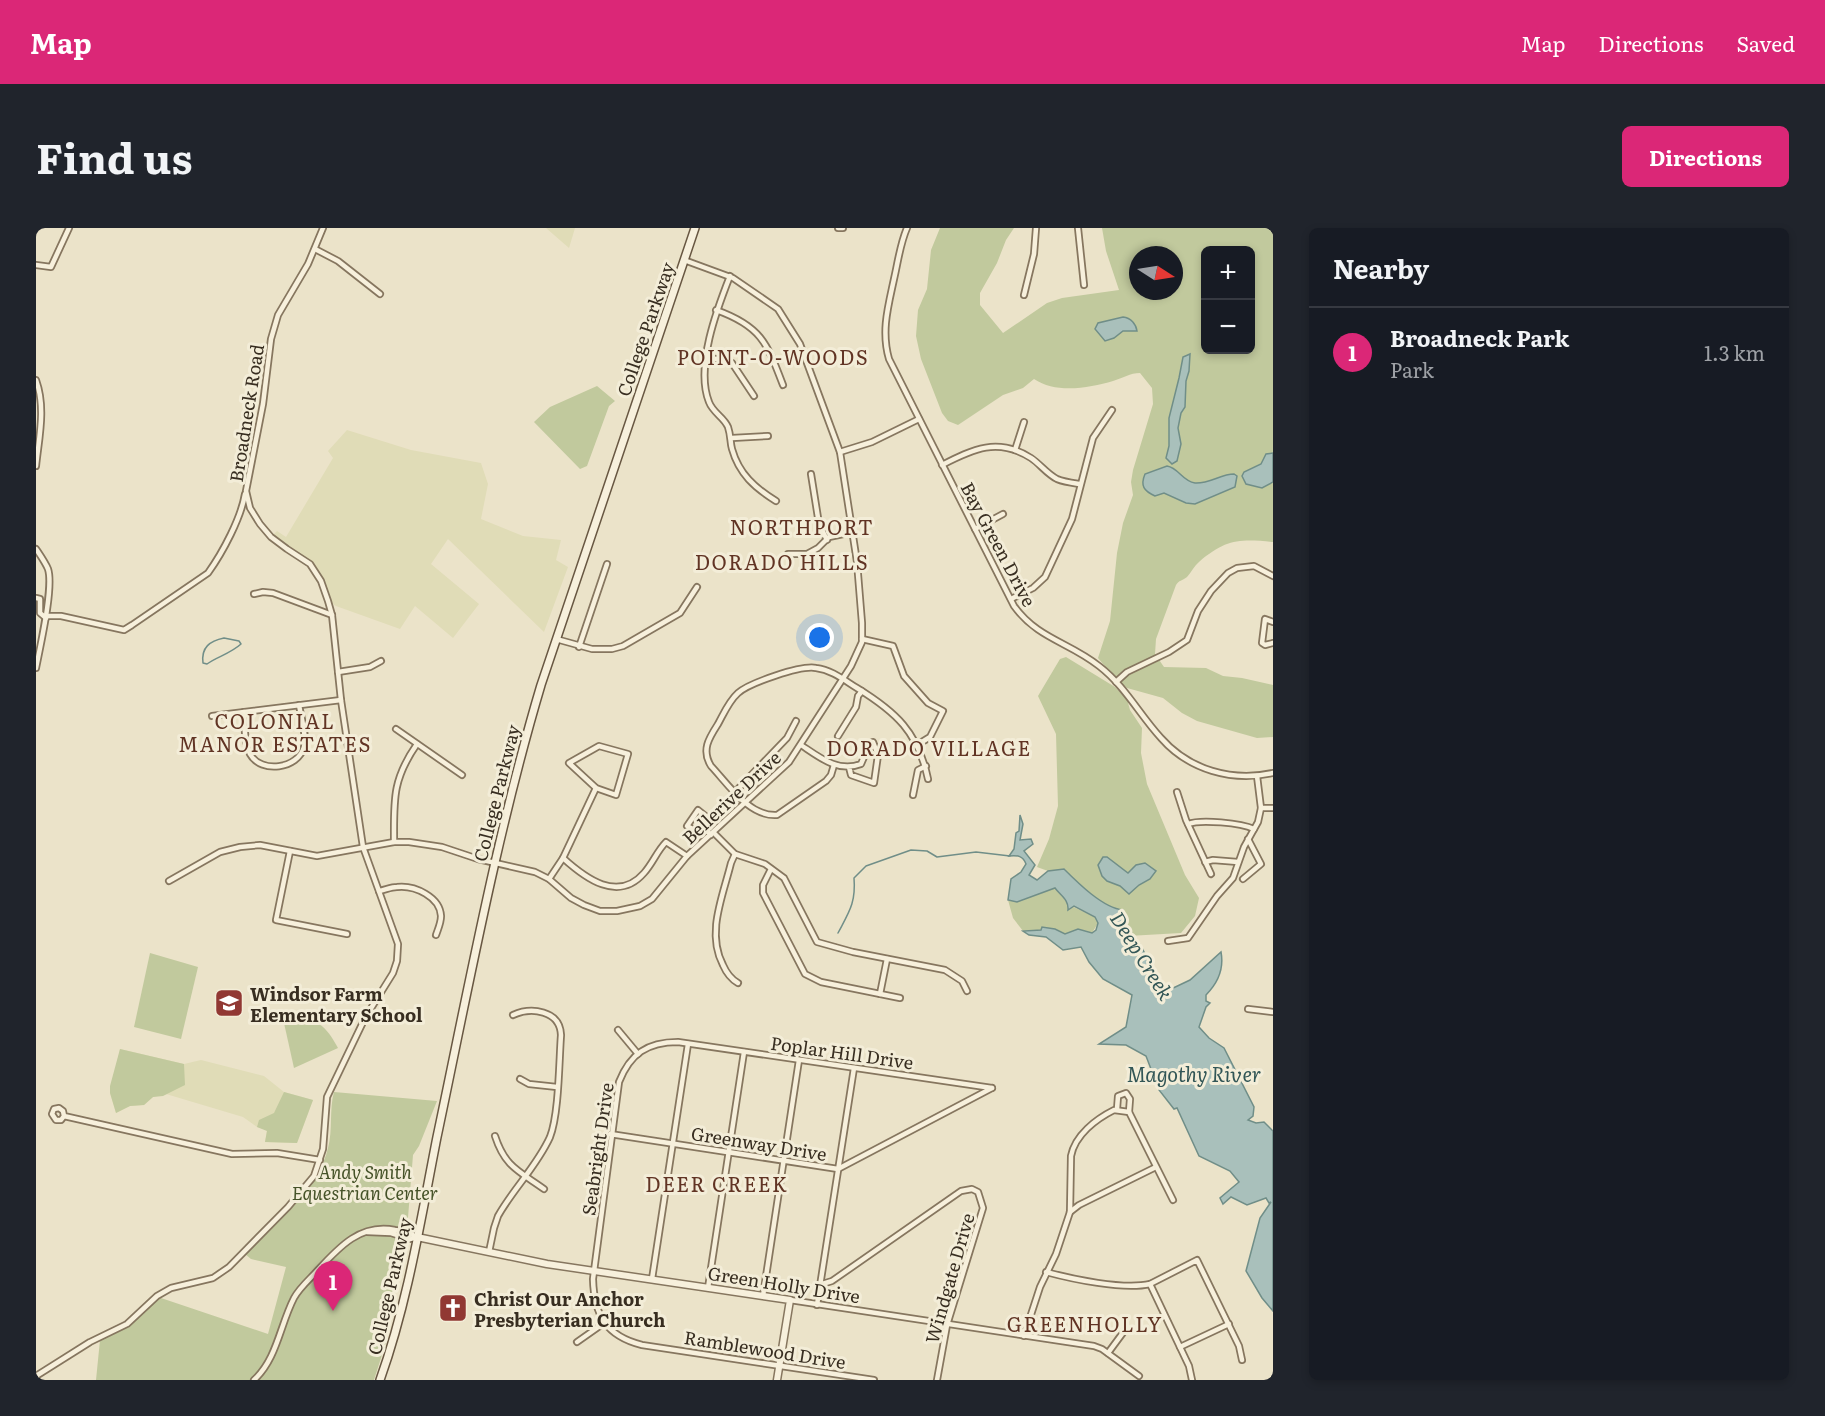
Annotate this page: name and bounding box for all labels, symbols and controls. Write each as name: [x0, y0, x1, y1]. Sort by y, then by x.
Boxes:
text: Map: [30, 21, 92, 63]
text: Map: [1521, 27, 1566, 58]
text: Directions: [1599, 27, 1704, 58]
text: Saved: [1737, 27, 1795, 58]
text: Find us: [36, 125, 193, 187]
button: Directions: [1622, 126, 1789, 187]
north arrow: [1129, 246, 1183, 300]
map controls: [1201, 246, 1255, 354]
button: +: [1201, 246, 1255, 300]
text: Nearby: [1333, 248, 1429, 287]
street label: College Parkway: [609, 258, 681, 400]
button: −: [1201, 300, 1255, 354]
text: Broadneck Park: [1390, 321, 1569, 354]
text: 1: [1348, 337, 1357, 367]
text: 1.3 km: [1704, 337, 1765, 367]
district label: POINT-O-WOODS: [677, 341, 869, 371]
street label: Broadneck Road: [222, 342, 270, 484]
text: Park: [1390, 354, 1434, 384]
street label: Bay Green Drive: [955, 477, 1043, 611]
district label: NORTHPORT: [730, 511, 874, 541]
district label: DORADO HILLS: [695, 546, 869, 576]
your location: [805, 623, 834, 652]
district label: COLONIAL MANOR ESTATES: [178, 705, 372, 758]
street label: College Parkway: [466, 721, 526, 864]
district label: DORADO VILLAGE: [826, 732, 1032, 762]
street label: Bellerive Drive: [676, 744, 786, 850]
water label: Deep Creek: [1104, 905, 1182, 1005]
place label: Windsor Farm Elementary School: [250, 980, 423, 1028]
school or university icon: Windsor Farm Elementary School: [213, 987, 245, 1019]
street label: Poplar Hill Drive: [769, 1029, 915, 1075]
water label: Magothy River: [1127, 1058, 1261, 1088]
street label: Seabright Drive: [574, 1081, 620, 1217]
street label: Greenway Drive: [689, 1119, 829, 1167]
park label: Andy Smith Equestrian Center: [292, 1158, 438, 1206]
district label: DEER CREEK: [645, 1168, 789, 1198]
street label: Windgate Drive: [917, 1210, 981, 1346]
street label: College Parkway: [360, 1214, 418, 1357]
street label: Green Holly Drive: [706, 1259, 862, 1309]
pin: 1: [314, 1262, 352, 1311]
place label: Christ Our Anchor Presbyterian Church: [474, 1285, 665, 1333]
church icon: Christ Our Anchor Presbyterian Church: [437, 1292, 469, 1324]
district label: GREENHOLLY: [1007, 1308, 1163, 1338]
street label: Ramblewood Drive: [682, 1323, 848, 1375]

